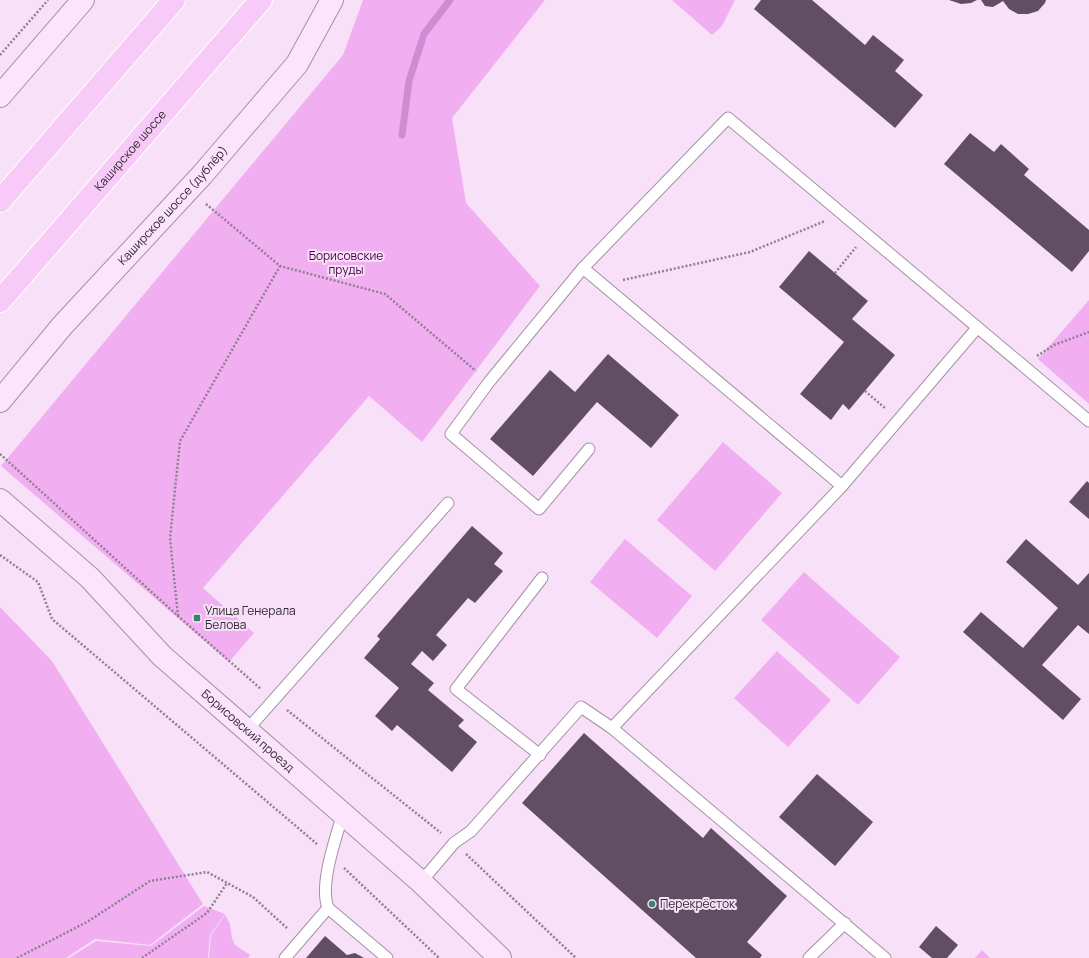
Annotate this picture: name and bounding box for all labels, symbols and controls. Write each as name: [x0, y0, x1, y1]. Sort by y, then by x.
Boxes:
street label: Каширское шоссе: [90, 106, 170, 195]
street label: Каширское шоссе (дублёр): [114, 142, 231, 269]
park label: Борисовские пруды: [309, 247, 383, 278]
place label: Улица Генерала Белова: [205, 602, 296, 633]
marker: Улица Генерала Белова: [192, 613, 202, 623]
street label: Борисовский проезд: [198, 685, 298, 776]
place label: Перекрёсток: [660, 895, 736, 912]
marker: Перекрёсток: [647, 899, 657, 909]

